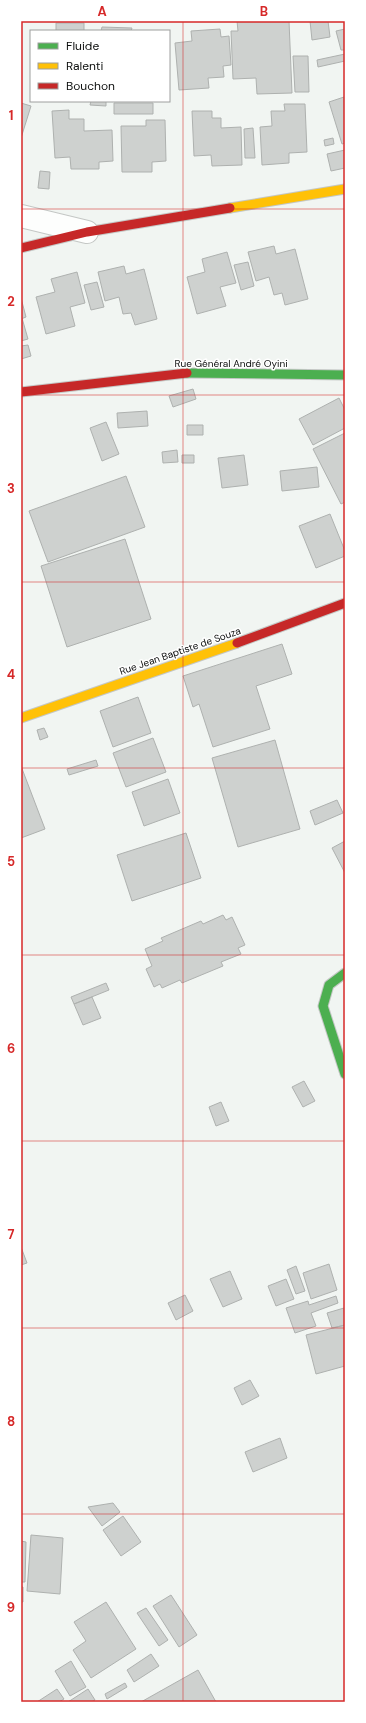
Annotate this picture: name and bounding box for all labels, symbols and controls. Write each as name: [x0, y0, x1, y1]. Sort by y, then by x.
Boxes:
text: A: [97, 3, 107, 20]
text: B: [260, 3, 268, 20]
legend: [30, 30, 170, 102]
text: Fluide: [66, 38, 99, 54]
text: Ralenti: [66, 58, 104, 74]
text: Bouchon: [66, 78, 115, 94]
text: 1: [9, 107, 13, 124]
text: 2: [7, 293, 15, 310]
street label: Rue Général André Oyini: [174, 357, 288, 370]
text: 3: [7, 480, 15, 497]
street label: Rue Jean Baptiste de Souza: [118, 624, 242, 678]
text: 4: [7, 666, 15, 683]
text: 5: [7, 853, 15, 870]
text: 6: [7, 1040, 15, 1057]
text: 7: [8, 1226, 15, 1243]
text: 8: [7, 1413, 15, 1430]
text: 9: [7, 1599, 15, 1616]

